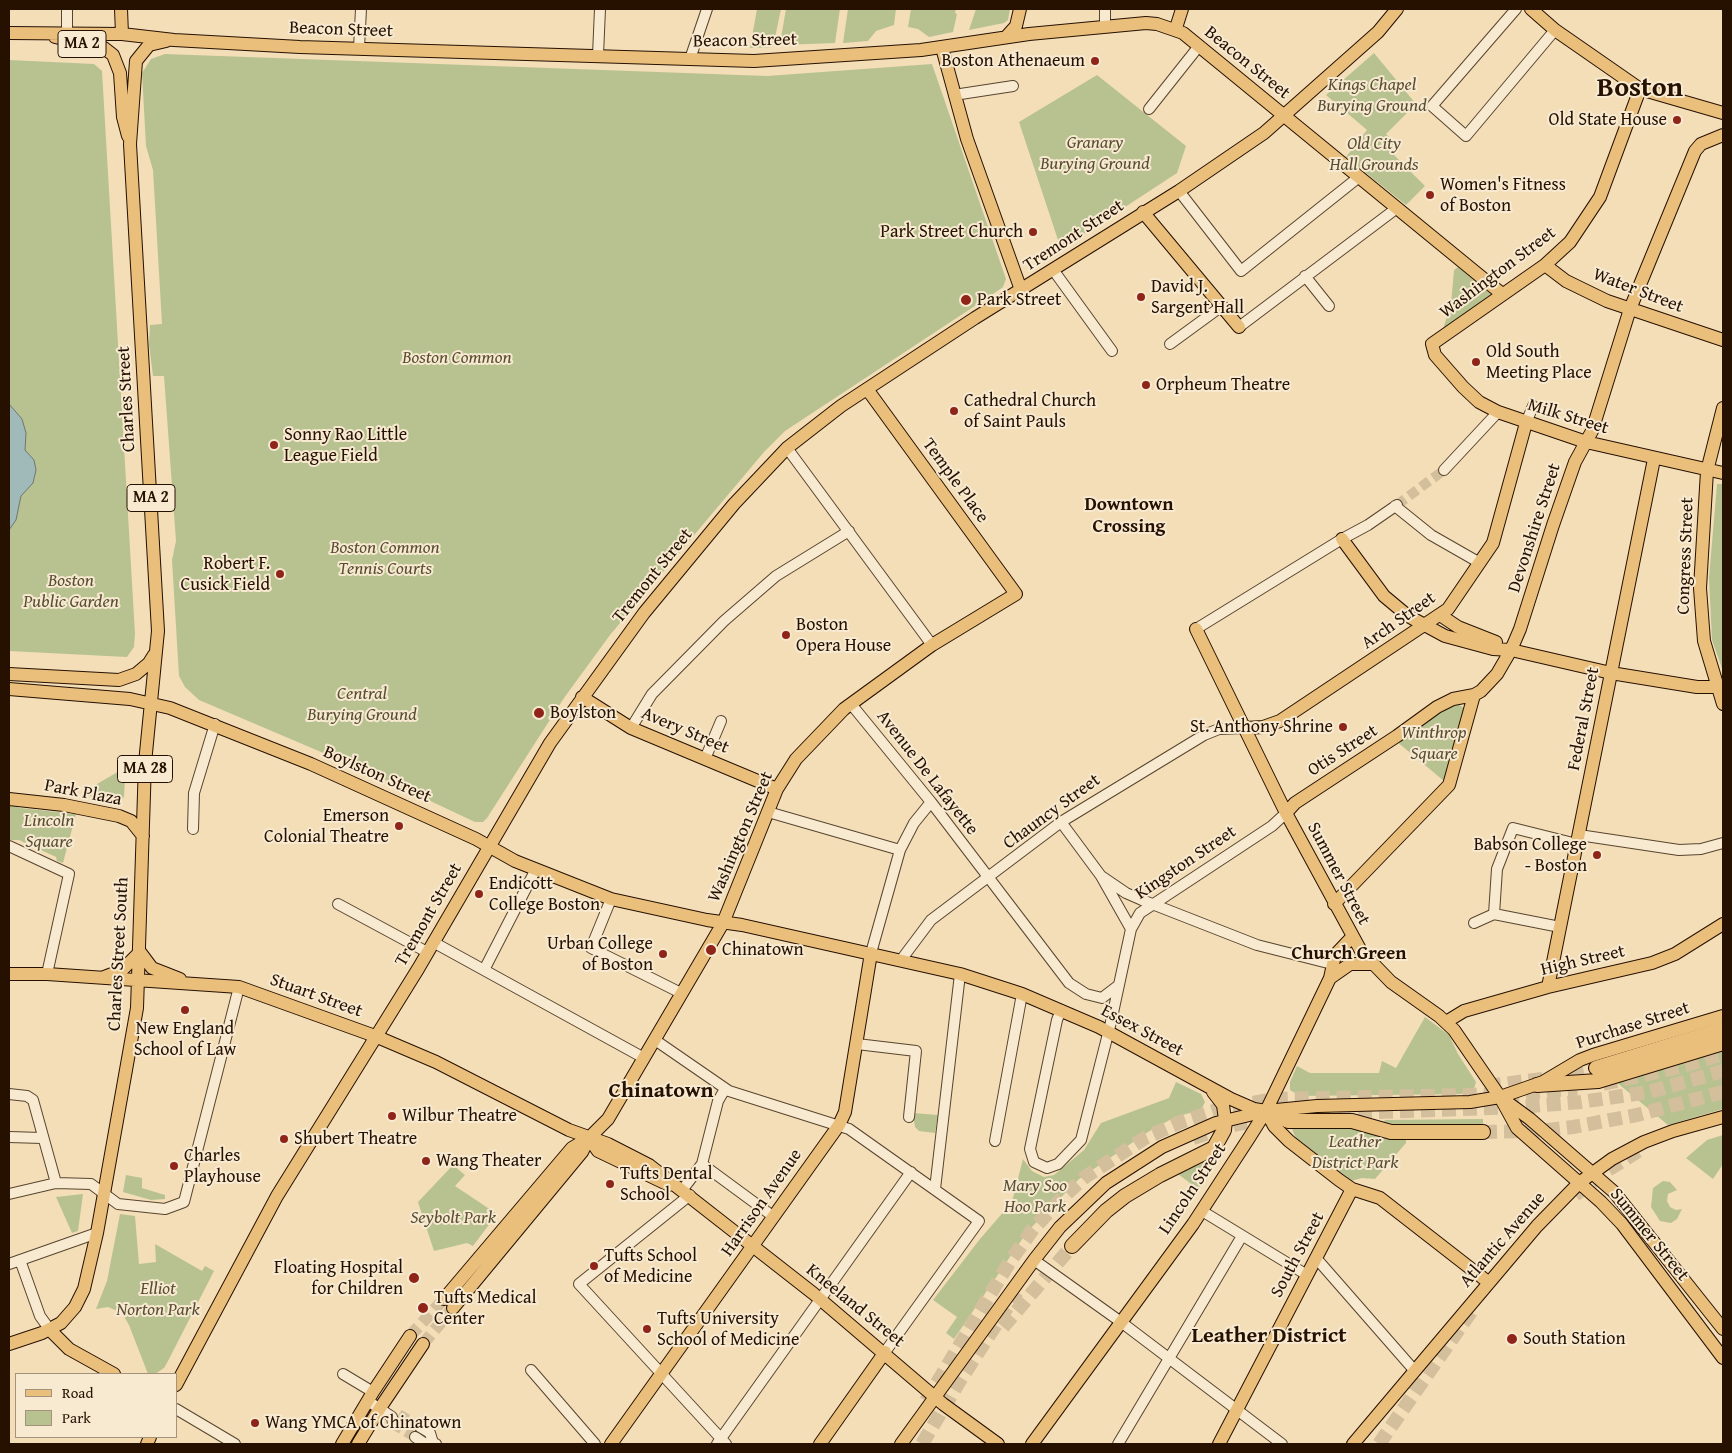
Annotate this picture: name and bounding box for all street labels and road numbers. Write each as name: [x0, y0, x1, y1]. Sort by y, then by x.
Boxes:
street label: Beacon Street: [289, 17, 393, 43]
street label: Beacon Street: [1200, 22, 1294, 104]
street label: Beacon Street: [693, 29, 797, 53]
road number: MA 2: [58, 31, 106, 58]
street label: Tremont Street: [1020, 195, 1128, 277]
street label: Washington Street: [1436, 222, 1560, 324]
street label: Water Street: [1590, 264, 1686, 318]
street label: Charles Street: [113, 346, 141, 452]
street label: Milk Street: [1525, 394, 1611, 440]
street label: Temple Place: [917, 434, 993, 528]
street label: Devonshire Street: [1504, 461, 1566, 595]
road number: MA 2: [127, 484, 175, 512]
street label: Congress Street: [1673, 497, 1699, 615]
street label: Tremont Street: [608, 524, 698, 628]
street label: Arch Street: [1358, 588, 1440, 654]
street label: Federal Street: [1563, 665, 1605, 773]
street label: Avery Street: [638, 703, 732, 759]
street label: Avenue De Lafayette: [872, 706, 982, 840]
street label: Otis Street: [1304, 720, 1382, 782]
street label: Boylston Street: [320, 742, 434, 808]
road number: MA 28: [118, 756, 172, 782]
street label: Washington Street: [704, 769, 778, 905]
street label: Chauncy Street: [999, 770, 1105, 854]
street label: Park Plaza: [42, 775, 124, 811]
street label: Summer Street: [1302, 819, 1374, 929]
street label: Kingston Street: [1131, 821, 1241, 905]
street label: Tremont Street: [391, 860, 467, 970]
street label: Charles Street South: [104, 876, 134, 1032]
street label: High Street: [1539, 941, 1627, 981]
street label: Stuart Street: [267, 969, 365, 1023]
street label: Purchase Street: [1574, 998, 1692, 1054]
street label: Essex Street: [1097, 1000, 1187, 1062]
street label: Lincoln Street: [1154, 1139, 1232, 1239]
street label: Harrison Avenue: [717, 1145, 807, 1261]
street label: Summer Street: [1605, 1184, 1693, 1286]
street label: Atlantic Avenue: [1456, 1188, 1550, 1292]
street label: South Street: [1266, 1209, 1330, 1301]
street label: Kneeland Street: [801, 1260, 909, 1352]

